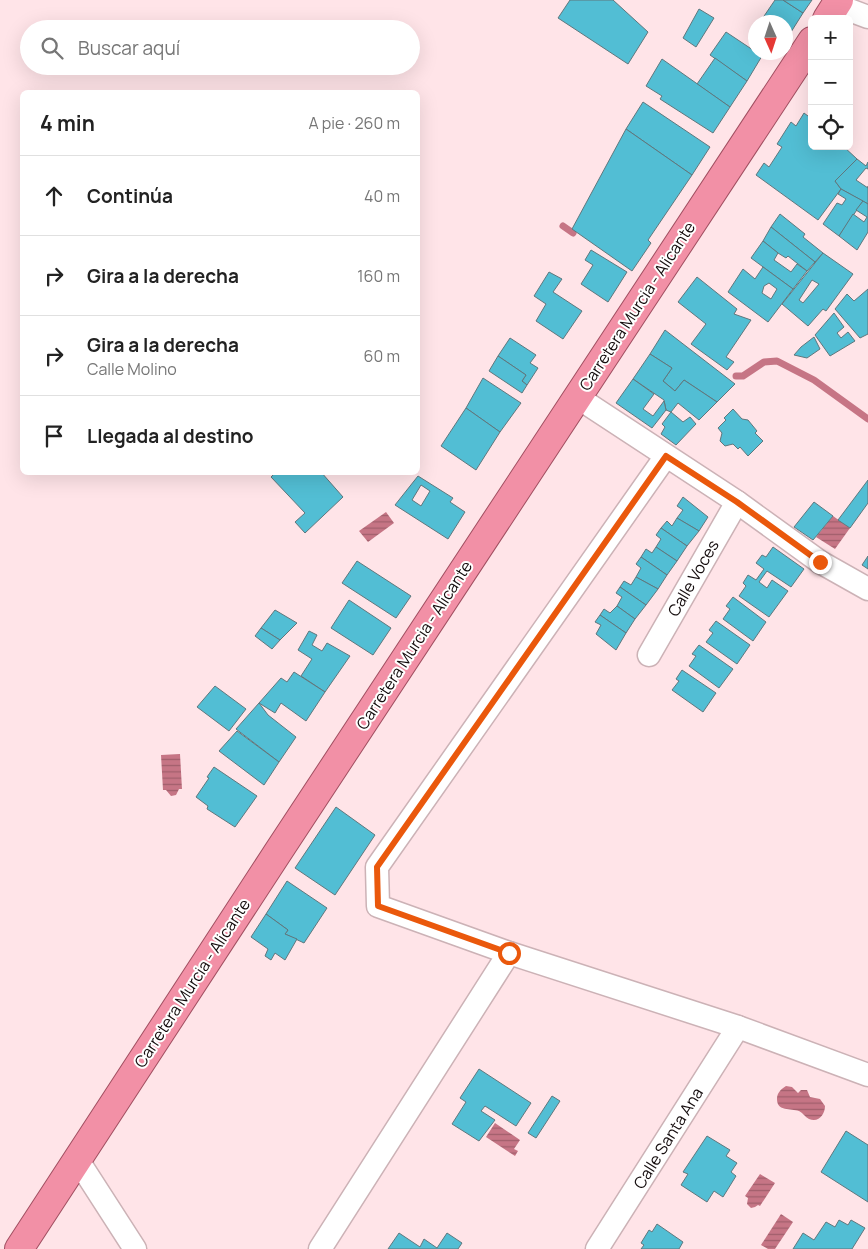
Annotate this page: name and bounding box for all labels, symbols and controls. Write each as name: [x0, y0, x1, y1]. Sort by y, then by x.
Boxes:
north arrow: [748, 15, 793, 60]
map controls: [808, 15, 853, 150]
button: +: [808, 15, 853, 60]
search box: [20, 20, 420, 75]
icon: search: [38, 34, 66, 62]
text: Buscar aquí: [78, 35, 180, 61]
button: −: [808, 60, 853, 105]
button: locate: [808, 105, 853, 150]
text: 4 min: [40, 109, 95, 137]
text: A pie · 260 m: [309, 112, 400, 134]
icon: ahead: [40, 182, 68, 210]
text: Continúa: [87, 183, 173, 209]
text: 40 m: [364, 185, 400, 207]
street label: Carretera Murcia - Alicante: [574, 217, 700, 395]
icon: right: [40, 262, 68, 290]
text: Gira a la derecha: [87, 263, 239, 289]
text: 160 m: [357, 265, 400, 287]
text: Gira a la derecha: [87, 332, 239, 358]
icon: right: [40, 342, 68, 370]
text: 60 m: [364, 345, 400, 367]
text: Calle Molino: [87, 358, 177, 380]
icon: arrive: [40, 422, 68, 450]
text: Llegada al destino: [87, 423, 254, 449]
street label: Calle Voces: [662, 536, 724, 620]
route end: [809, 551, 832, 574]
street label: Carretera Murcia - Alicante: [351, 556, 477, 734]
street label: Carretera Murcia - Alicante: [129, 894, 255, 1072]
route start: [498, 942, 521, 965]
street label: Calle Santa Ana: [628, 1083, 708, 1193]

